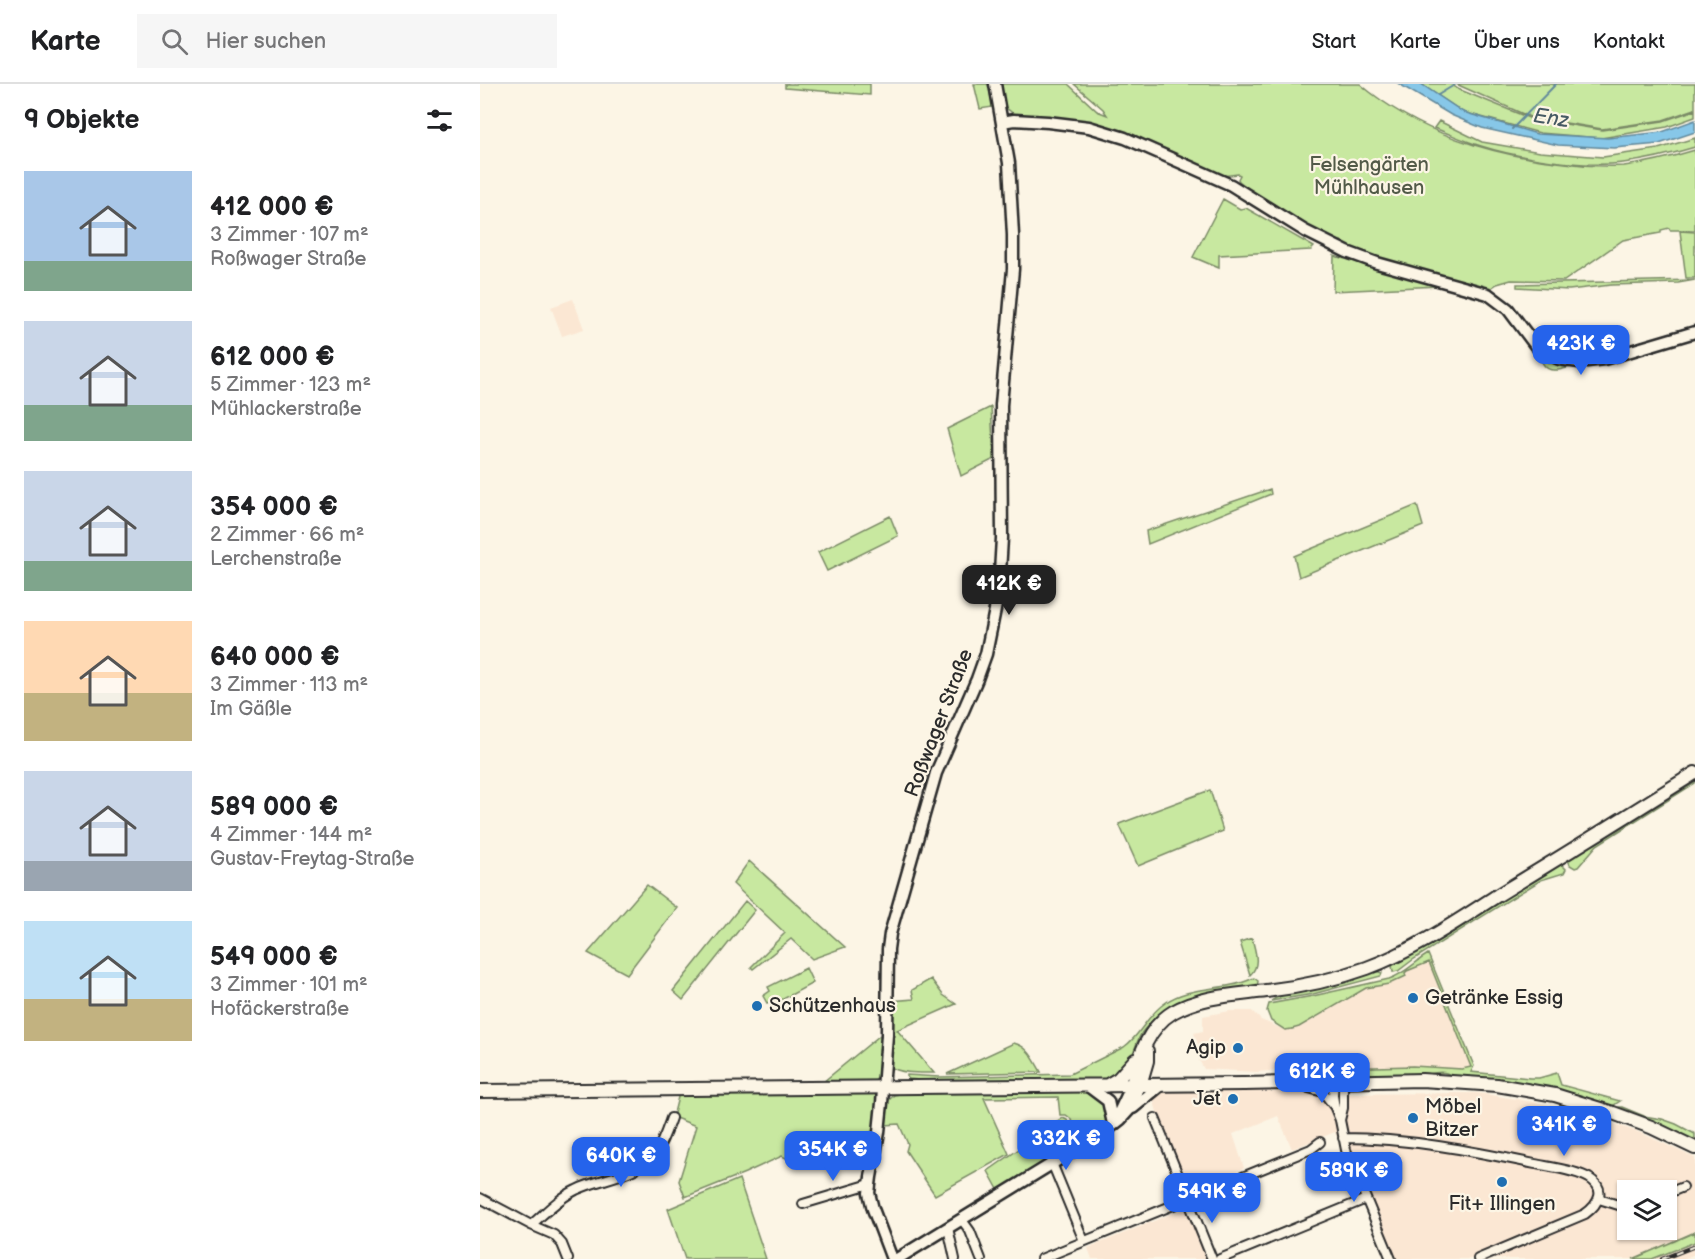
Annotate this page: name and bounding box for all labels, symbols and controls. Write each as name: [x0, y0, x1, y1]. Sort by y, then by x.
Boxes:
search box: [137, 14, 557, 68]
text: Karte: [30, 25, 101, 58]
icon: search: [158, 25, 191, 58]
text: Hier suchen: [206, 28, 326, 55]
text: Start: [1312, 29, 1356, 54]
text: Karte: [1389, 29, 1441, 54]
text: Über uns: [1474, 29, 1560, 54]
text: Kontakt: [1593, 29, 1665, 54]
water label: Enz: [1532, 103, 1571, 133]
icon: filters: [423, 104, 456, 137]
text: 9 Objekte: [24, 105, 140, 136]
park label: Felsengärten Mühlhausen: [1309, 153, 1429, 200]
text: 412 000 €: [210, 192, 334, 223]
icon: home: [72, 195, 144, 267]
text: 3 Zimmer · 107 m²: [210, 223, 369, 247]
text: Roßwager Straße: [210, 247, 366, 271]
pin: 423K €: [1532, 325, 1630, 376]
text: 423K €: [1546, 332, 1616, 356]
text: 612 000 €: [210, 342, 335, 373]
icon: home: [72, 345, 144, 417]
text: 5 Zimmer · 123 m²: [210, 373, 371, 397]
text: Mühlackerstraße: [210, 397, 362, 421]
text: 354 000 €: [210, 492, 338, 523]
icon: home: [72, 495, 144, 567]
text: 2 Zimmer · 66 m²: [210, 523, 364, 547]
text: Lerchenstraße: [210, 547, 342, 571]
pin: 412K €: [960, 565, 1058, 616]
text: 412K €: [976, 572, 1042, 596]
text: 640 000 €: [210, 642, 340, 673]
icon: home: [72, 645, 144, 717]
street label: Roßwager Straße: [900, 646, 978, 800]
text: 3 Zimmer · 113 m²: [210, 673, 368, 697]
text: Im Gäßle: [210, 697, 292, 721]
text: 589 000 €: [210, 792, 338, 823]
icon: home: [72, 795, 144, 867]
text: 4 Zimmer · 144 m²: [210, 823, 372, 847]
text: Gustav-Freytag-Straße: [210, 847, 414, 871]
text: 549 000 €: [210, 942, 338, 973]
icon: home: [72, 945, 144, 1017]
text: 3 Zimmer · 101 m²: [210, 973, 368, 997]
place label: Getränke Essig: [1425, 986, 1563, 1010]
marker: Getränke Essig: [1406, 991, 1420, 1005]
place label: Schützenhaus: [769, 994, 896, 1018]
text: Hofäckerstraße: [210, 997, 349, 1021]
marker: Schützenhaus: [750, 999, 764, 1013]
place label: Agip: [1186, 1036, 1226, 1060]
marker: Agip: [1231, 1041, 1245, 1055]
pin: 612K €: [1273, 1053, 1371, 1104]
text: 612K €: [1289, 1060, 1355, 1084]
place label: Jet: [1193, 1087, 1221, 1111]
marker: Jet: [1226, 1092, 1240, 1106]
place label: Möbel Bitzer: [1425, 1095, 1481, 1142]
pin: 341K €: [1515, 1106, 1613, 1157]
marker: Möbel Bitzer: [1406, 1111, 1420, 1125]
text: 341K €: [1531, 1113, 1597, 1137]
pin: 332K €: [1017, 1120, 1115, 1171]
text: 332K €: [1031, 1127, 1101, 1151]
pin: 354K €: [784, 1131, 882, 1182]
pin: 640K €: [572, 1137, 670, 1188]
text: 354K €: [798, 1138, 868, 1162]
text: 640K €: [586, 1144, 656, 1168]
pin: 589K €: [1305, 1152, 1403, 1203]
text: 589K €: [1319, 1159, 1389, 1183]
pin: 549K €: [1163, 1173, 1261, 1224]
marker: Fit+ Illingen: [1495, 1175, 1509, 1189]
text: 549K €: [1177, 1180, 1247, 1204]
map controls: [1617, 1180, 1677, 1240]
button: layers: [1617, 1180, 1677, 1240]
place label: Fit+ Illingen: [1448, 1192, 1556, 1216]

